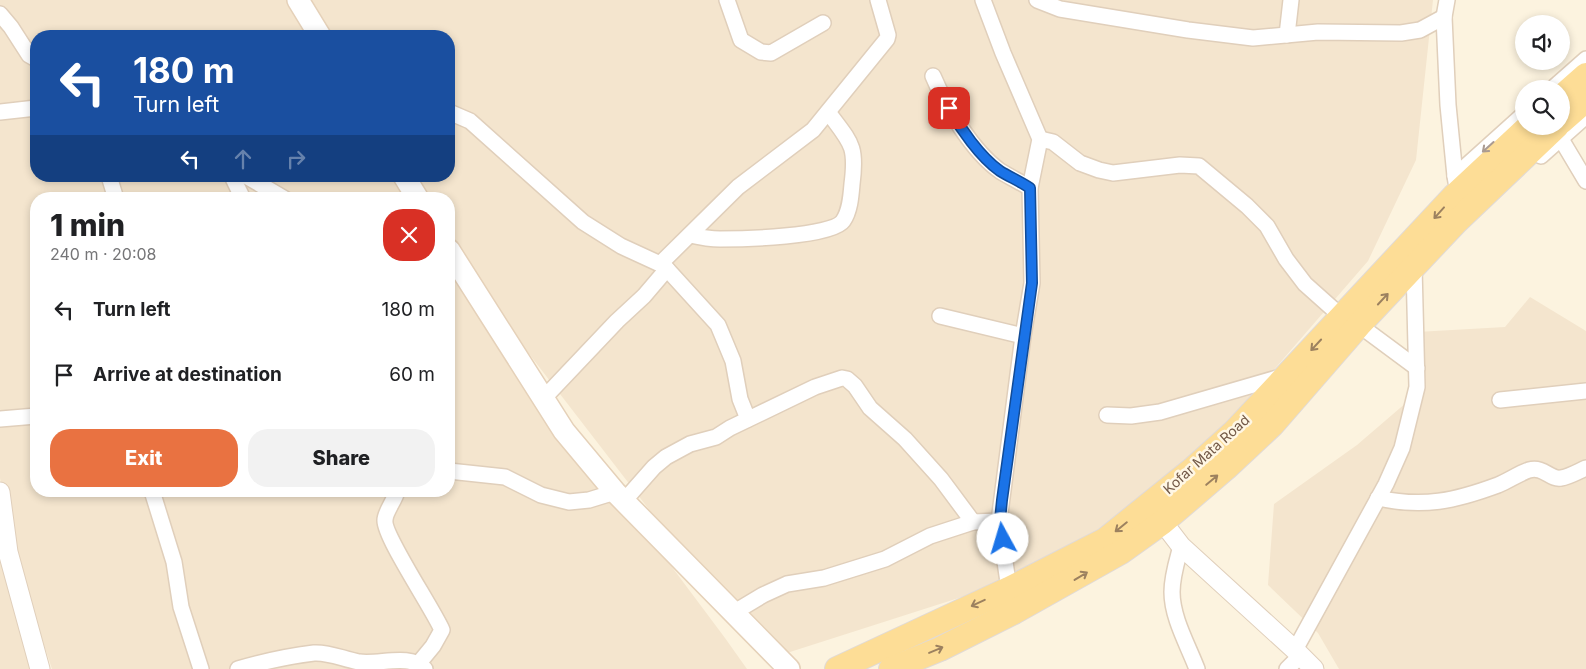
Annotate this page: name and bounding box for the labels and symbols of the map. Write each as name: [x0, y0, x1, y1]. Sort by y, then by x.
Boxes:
pin: [928, 87, 970, 129]
one-way arrow: [1481, 141, 1494, 153]
one-way arrow: [1433, 206, 1444, 219]
one-way arrow: [1377, 293, 1389, 305]
one-way arrow: [1310, 338, 1322, 351]
street label: Kofar Mata Road: [1159, 411, 1253, 497]
one-way arrow: [1205, 475, 1218, 486]
position arrow: [976, 512, 1028, 564]
one-way arrow: [1115, 521, 1128, 532]
one-way arrow: [1073, 570, 1087, 580]
one-way arrow: [971, 599, 986, 609]
one-way arrow: [928, 645, 943, 655]

